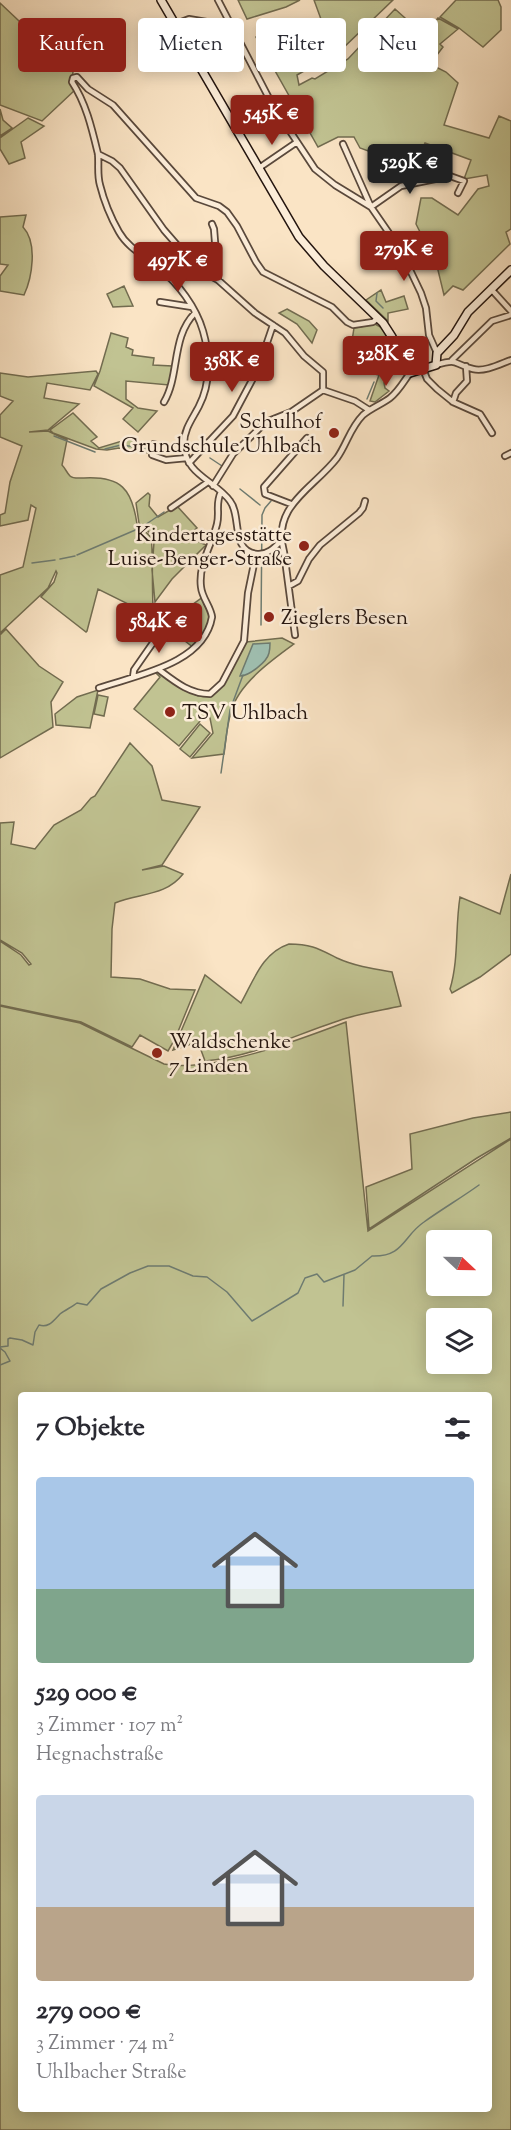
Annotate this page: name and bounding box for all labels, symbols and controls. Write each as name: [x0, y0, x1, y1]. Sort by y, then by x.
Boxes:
chip: Kaufen: [18, 18, 126, 72]
chip: Mieten: [138, 18, 244, 72]
chip: Filter: [256, 18, 346, 72]
chip: Neu: [358, 18, 438, 72]
pin: 545K €: [223, 95, 321, 146]
text: 545K €: [245, 100, 299, 129]
pin: 529K €: [361, 144, 459, 195]
text: 529K €: [382, 149, 438, 178]
pin: 279K €: [355, 231, 453, 282]
text: 279K €: [374, 236, 434, 265]
pin: 497K €: [129, 242, 227, 293]
text: 497K €: [148, 247, 208, 276]
pin: 328K €: [337, 336, 435, 387]
text: 328K €: [357, 341, 415, 370]
pin: 358K €: [183, 342, 281, 393]
text: 358K €: [204, 347, 260, 376]
place label: Schulhof Grundschule Uhlbach: [121, 408, 324, 462]
marker: Schulhof Grundschule Uhlbach: [327, 426, 341, 440]
place label: Kindertagesstätte Luise-Benger-Straße: [108, 521, 292, 575]
marker: Kindertagesstätte Luise-Benger-Straße: [297, 539, 311, 553]
pin: 584K €: [110, 603, 208, 654]
place label: Zieglers Besen: [281, 604, 408, 634]
text: 584K €: [130, 608, 188, 637]
marker: Zieglers Besen: [262, 610, 276, 624]
place label: TSV Uhlbach: [182, 699, 308, 729]
marker: TSV Uhlbach: [163, 705, 177, 719]
place label: Waldschenke 7 Linden: [169, 1028, 291, 1082]
marker: Waldschenke 7 Linden: [150, 1046, 164, 1060]
north arrow: [426, 1230, 492, 1296]
map controls: [426, 1230, 492, 1374]
button: layers: [426, 1308, 492, 1374]
text: 7 Objekte: [36, 1410, 145, 1447]
icon: filters: [441, 1412, 474, 1445]
icon: home: [201, 1516, 309, 1624]
text: 529 000 €: [36, 1675, 138, 1712]
text: 3 Zimmer · 107 m²: [36, 1712, 183, 1741]
text: Hegnachstraße: [36, 1741, 164, 1770]
icon: home: [201, 1834, 309, 1942]
text: 279 000 €: [36, 1993, 142, 2030]
text: 3 Zimmer · 74 m²: [36, 2030, 175, 2059]
text: Uhlbacher Straße: [36, 2059, 187, 2088]

